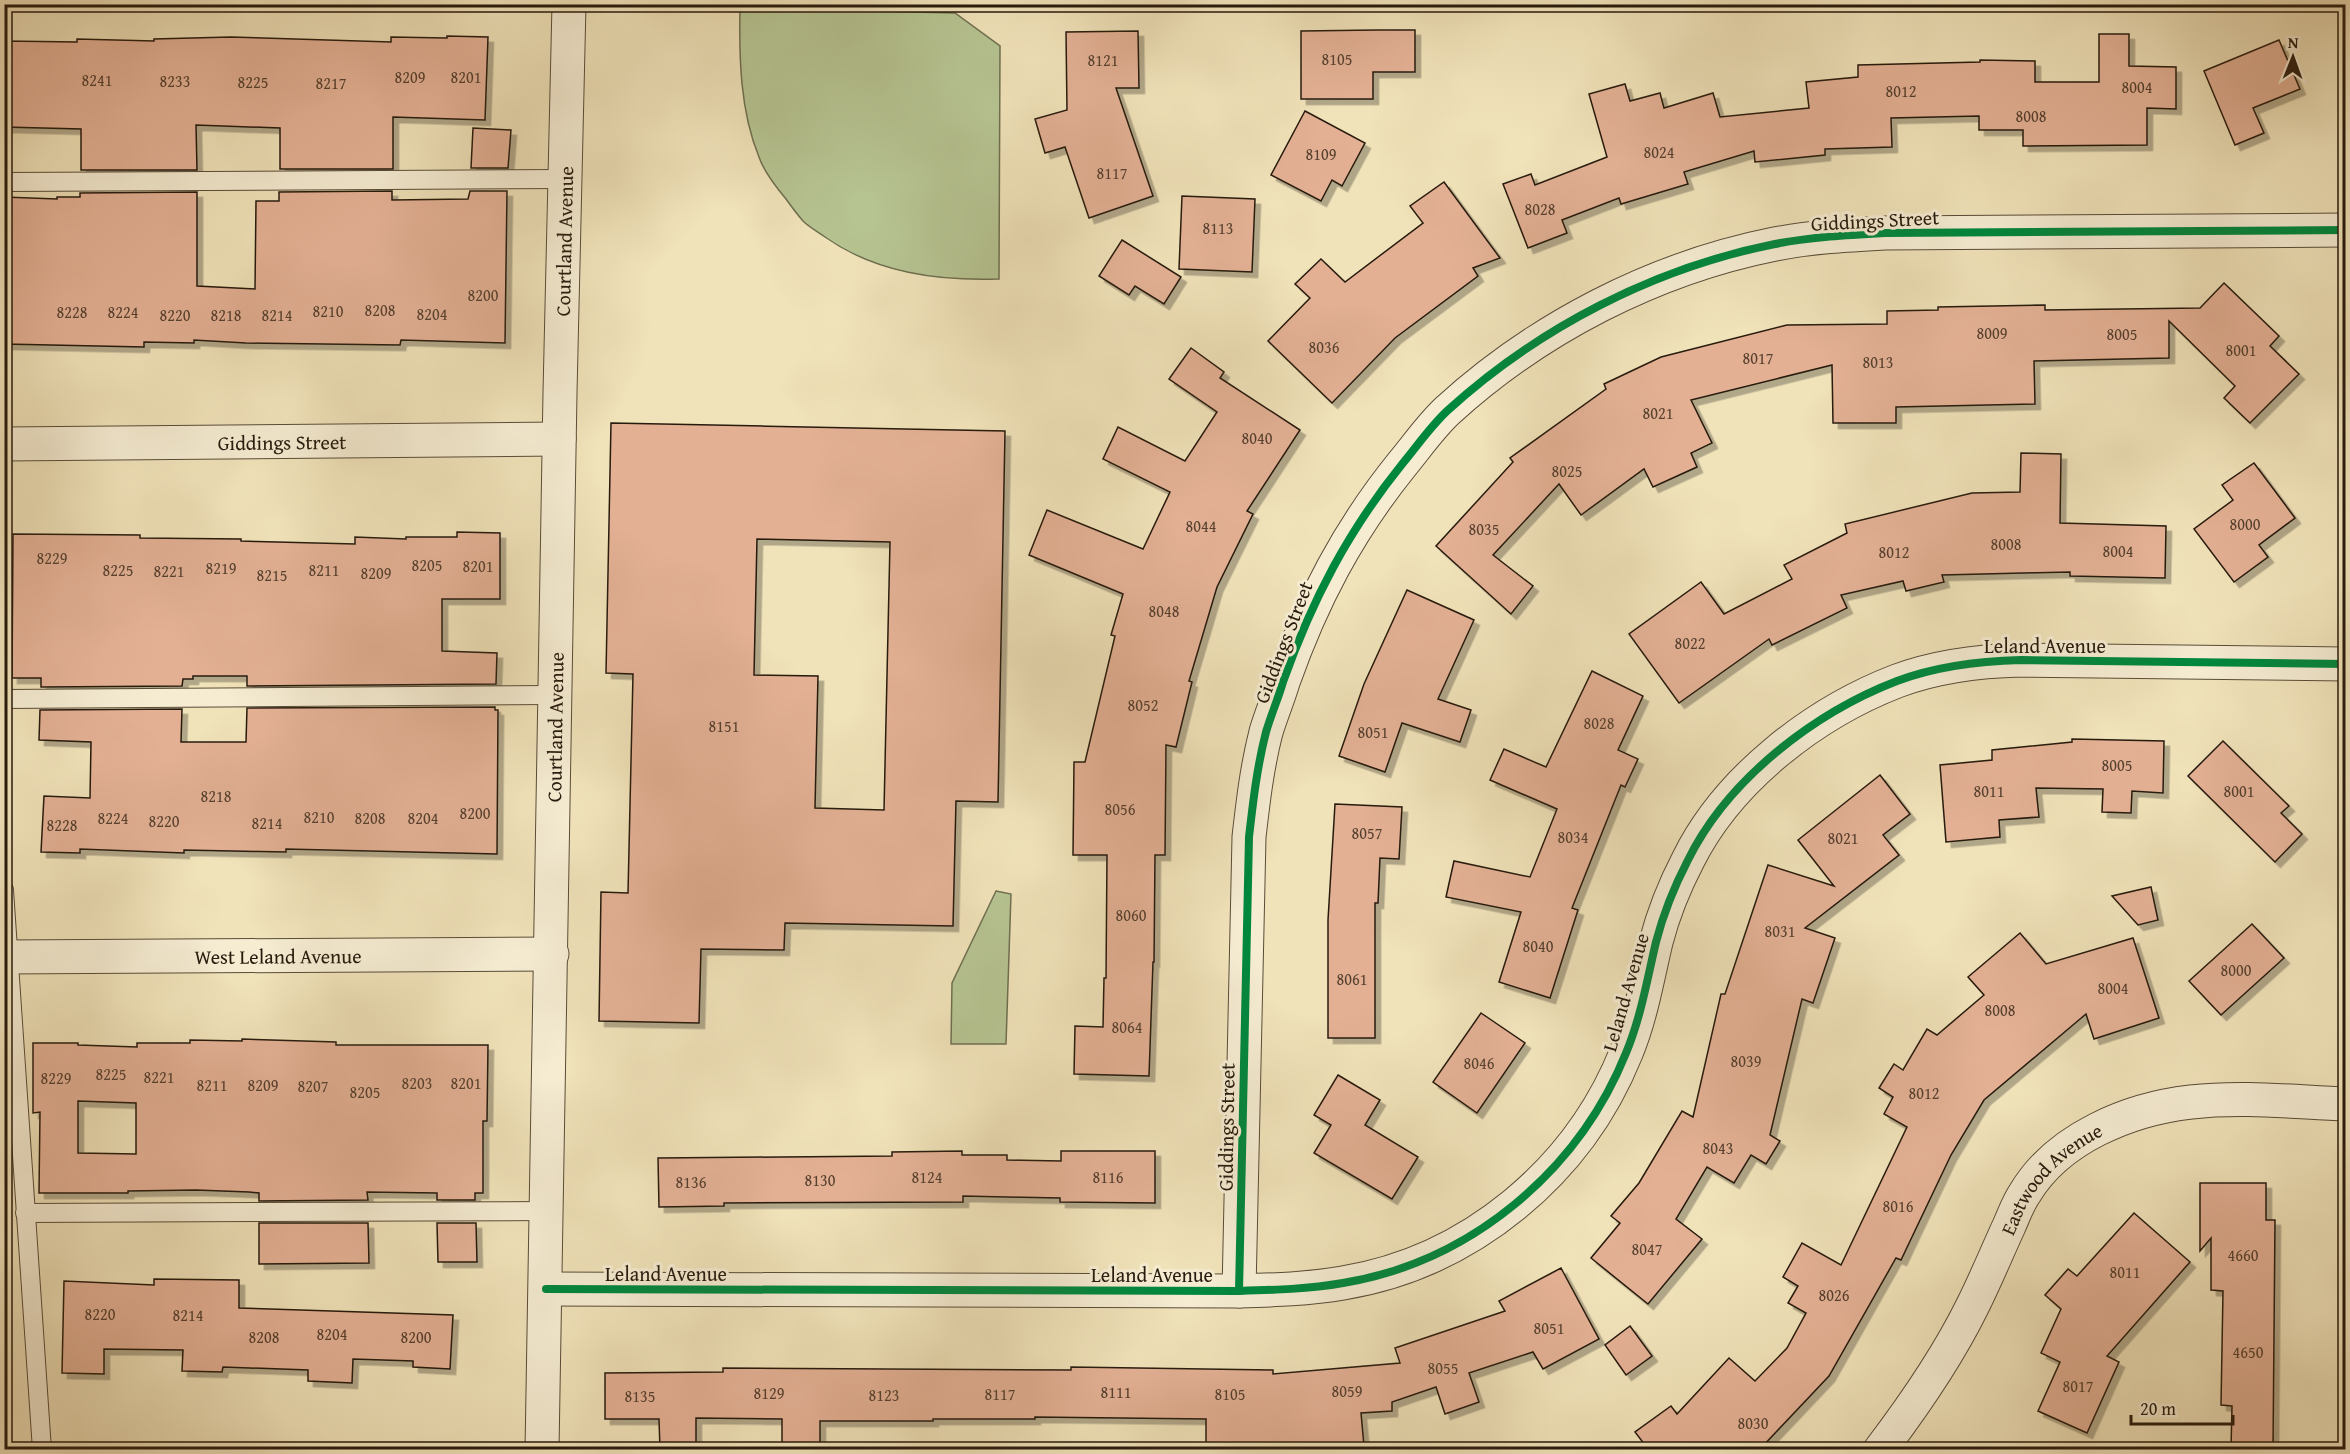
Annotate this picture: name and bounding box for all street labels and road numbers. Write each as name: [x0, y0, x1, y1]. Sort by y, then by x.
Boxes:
street label: Courtland Avenue: [547, 166, 580, 317]
street label: Giddings Street: [1810, 202, 1940, 238]
street label: Giddings Street: [218, 426, 346, 457]
street label: Giddings Street: [1246, 577, 1320, 707]
street label: Leland Avenue: [1984, 631, 2106, 660]
street label: Courtland Avenue: [539, 652, 570, 802]
street label: Leland Avenue: [1594, 929, 1656, 1055]
street label: West Leland Avenue: [194, 941, 362, 970]
street label: Giddings Street: [1210, 1063, 1242, 1191]
street label: Eastwood Avenue: [1992, 1115, 2107, 1239]
street label: Leland Avenue: [605, 1259, 727, 1288]
street label: Leland Avenue: [1091, 1260, 1213, 1289]

